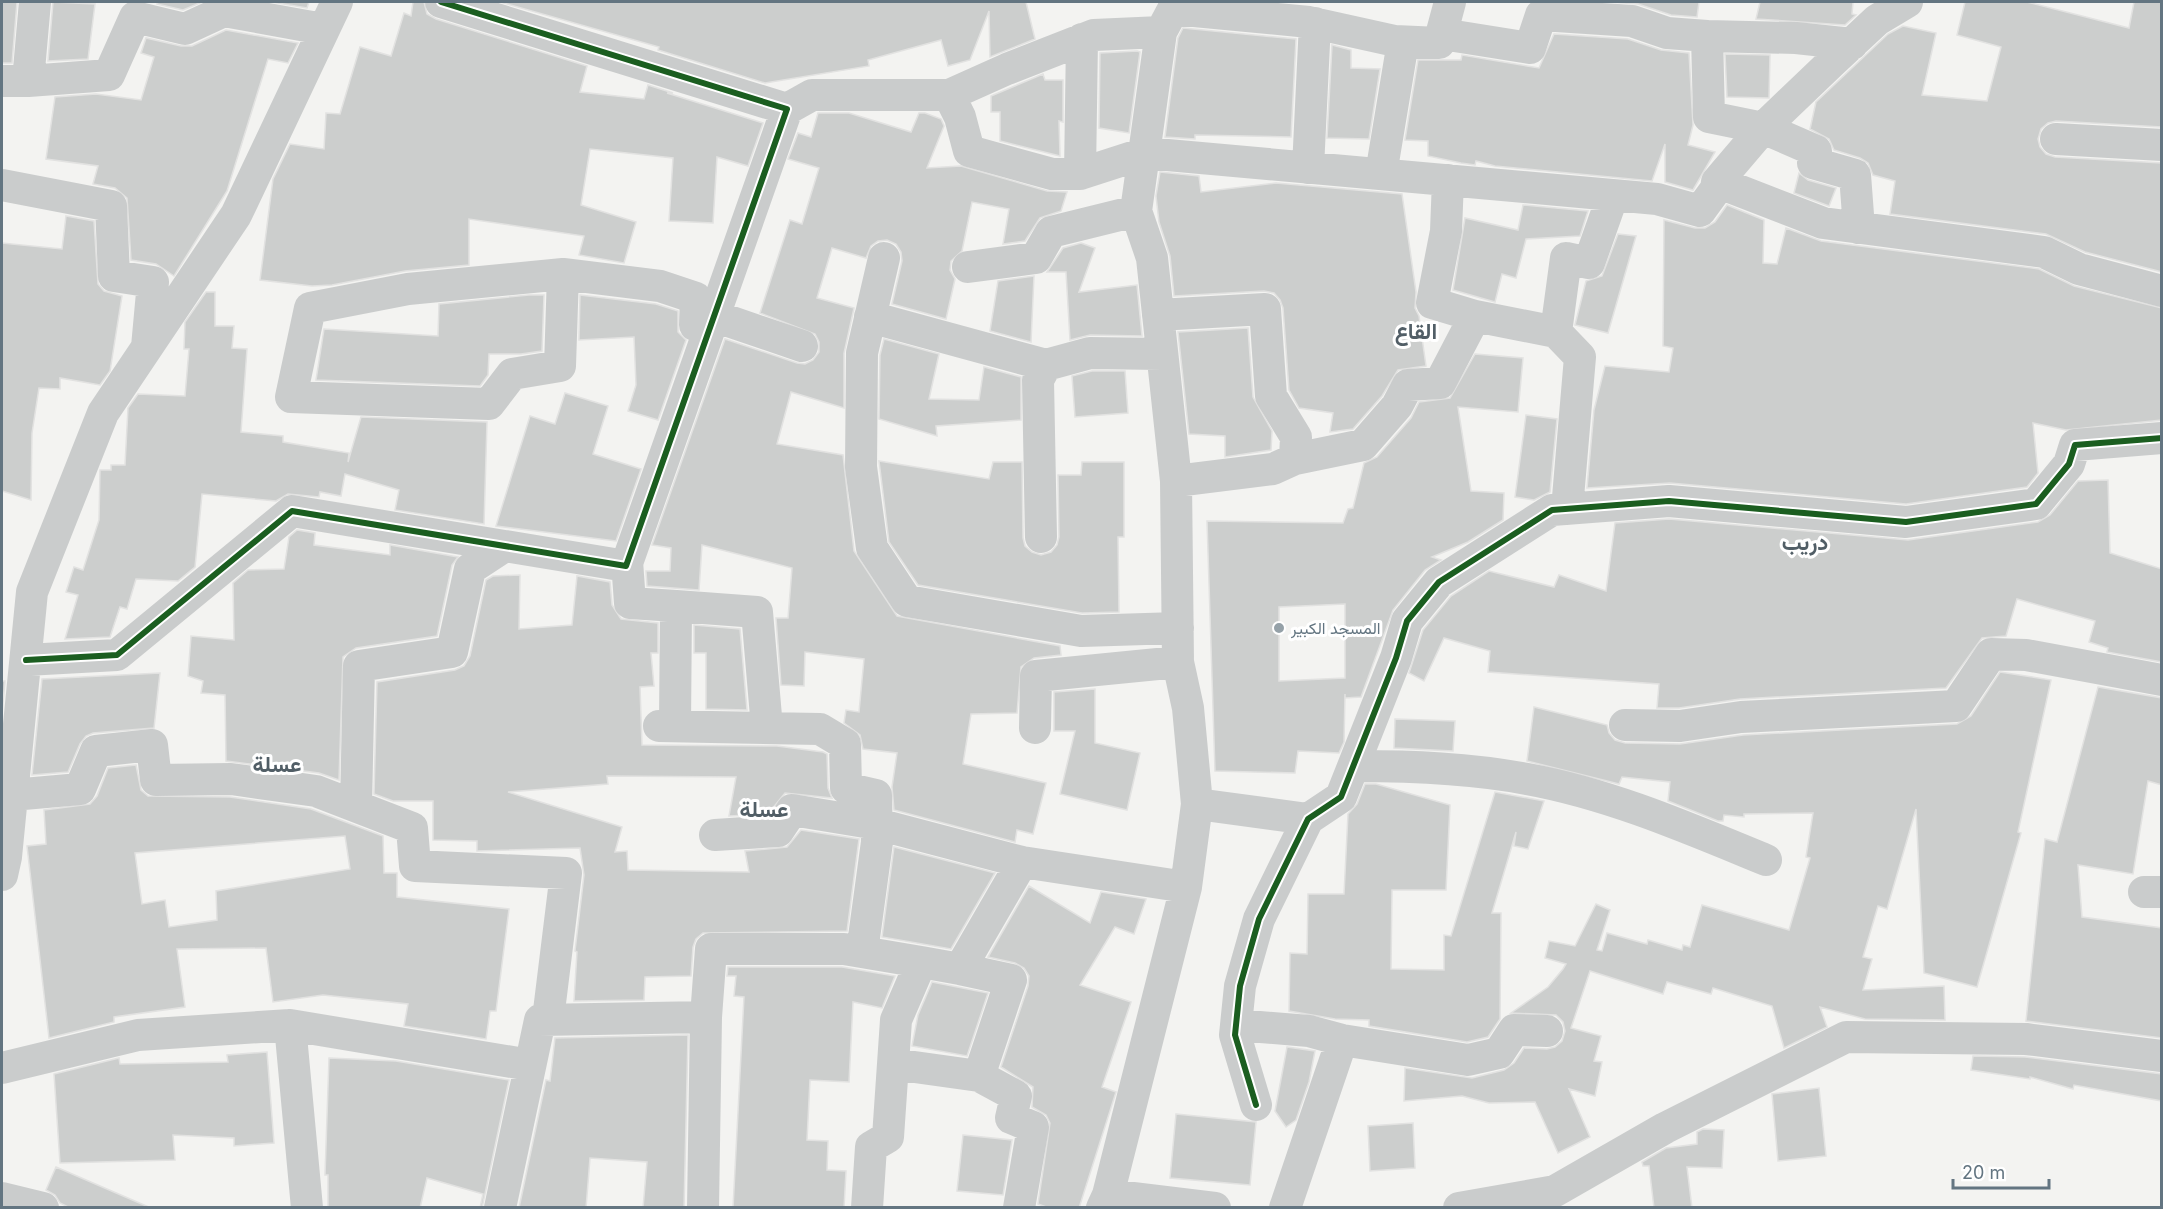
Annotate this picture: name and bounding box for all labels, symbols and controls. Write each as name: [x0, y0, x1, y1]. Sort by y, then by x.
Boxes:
district label: القاع: [1395, 318, 1437, 346]
district label: دريب: [1782, 529, 1828, 556]
place label: المسجد الكبير: [1290, 618, 1380, 639]
marker: المسجد الكبير: [1272, 621, 1286, 635]
district label: عسلة: [253, 751, 301, 777]
district label: عسلة: [740, 796, 788, 822]
scale bar: [1953, 1152, 2049, 1190]
text: 20 m: [1962, 1162, 2005, 1183]

